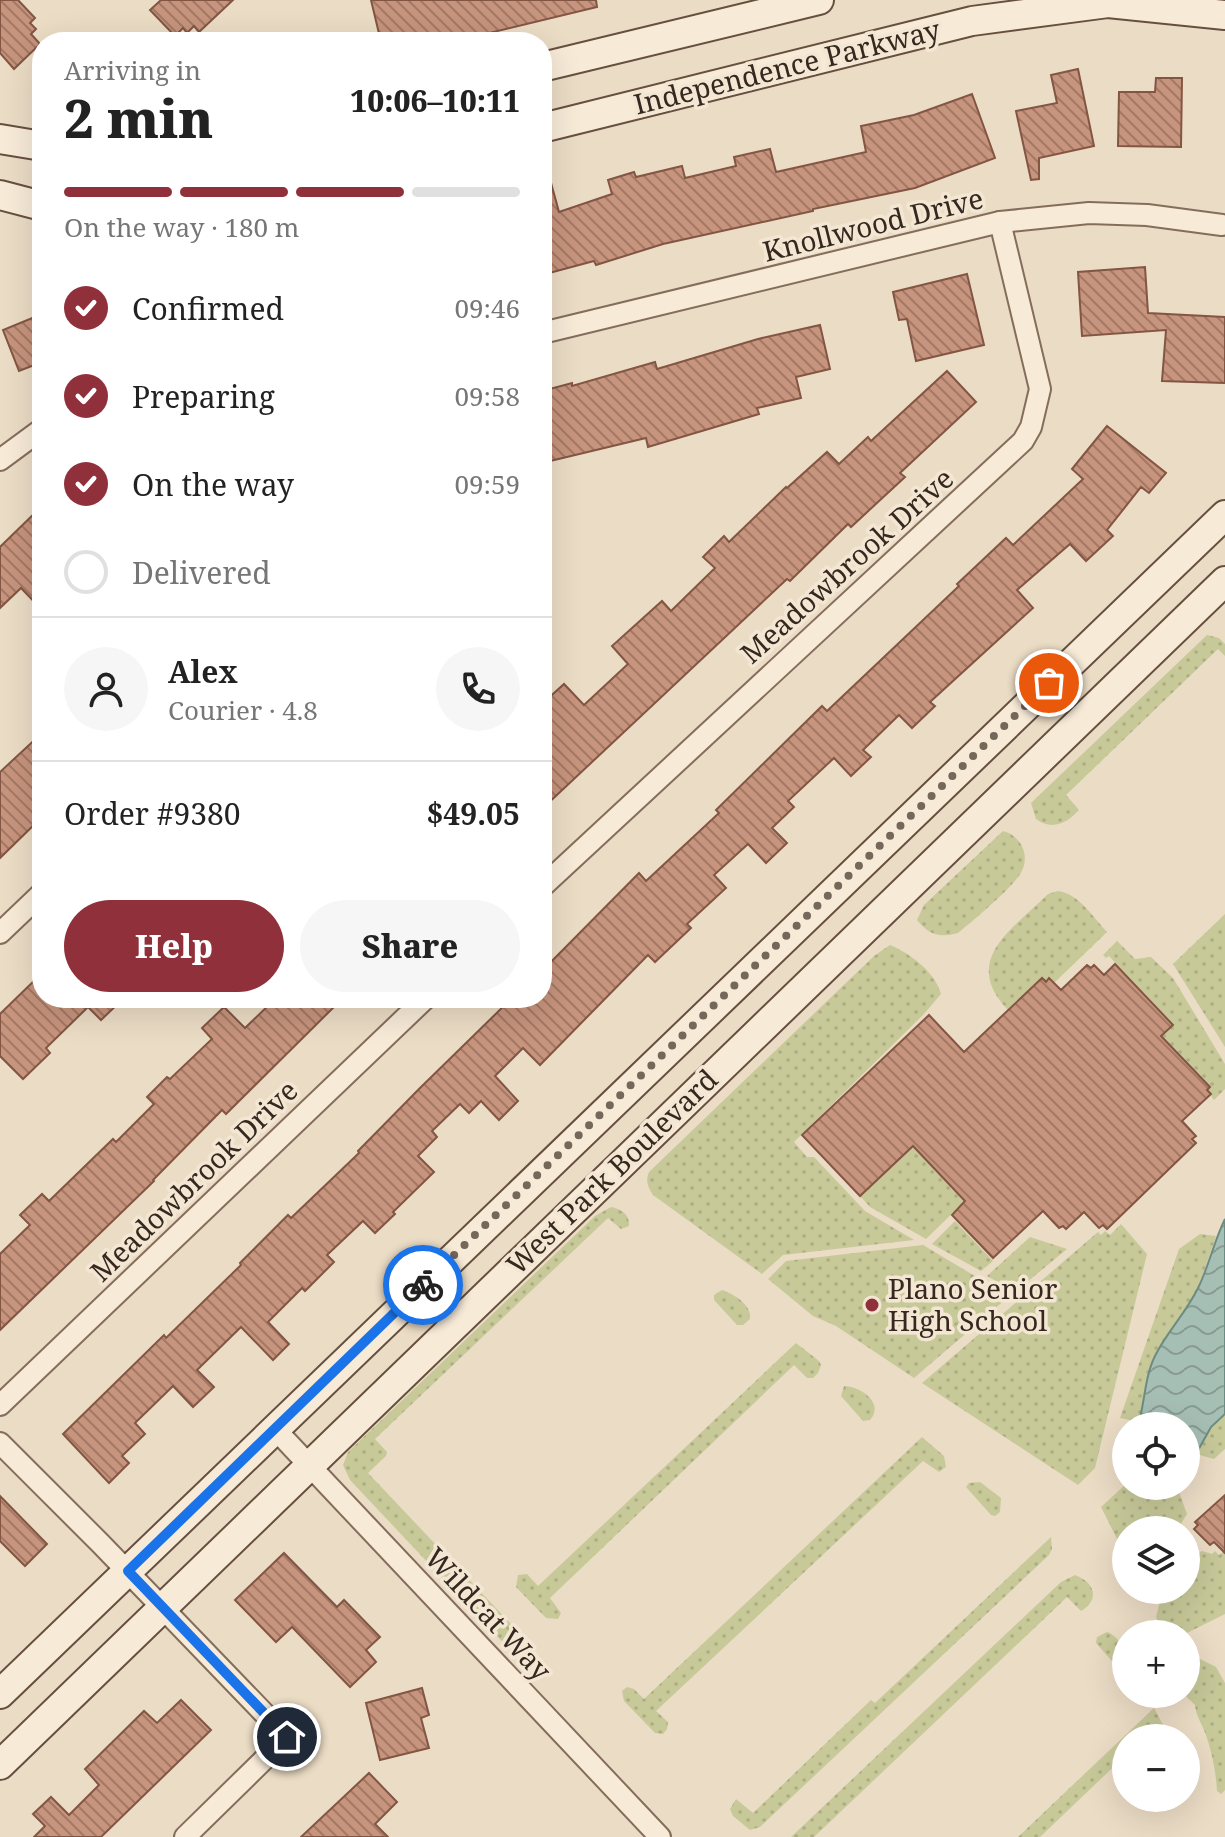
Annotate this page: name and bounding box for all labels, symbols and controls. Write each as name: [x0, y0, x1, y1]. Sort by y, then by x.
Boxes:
street label: Independence Parkway: [630, 10, 944, 122]
text: Arriving in: [64, 52, 201, 88]
text: 10:06–10:11: [350, 80, 520, 121]
text: 2 min: [64, 82, 213, 153]
street label: Knollwood Drive: [759, 178, 987, 270]
text: On the way · 180 m: [64, 209, 299, 245]
icon: check: [64, 286, 108, 330]
text: Confirmed: [132, 288, 284, 329]
text: 09:46: [454, 290, 520, 326]
icon: check: [64, 374, 108, 418]
text: Preparing: [132, 376, 275, 417]
text: 09:58: [454, 378, 520, 414]
street label: Meadowbrook Drive: [732, 459, 961, 671]
icon: check: [64, 462, 108, 506]
text: On the way: [132, 464, 294, 505]
text: 09:59: [454, 466, 520, 502]
text: Delivered: [132, 552, 271, 593]
button: person: [64, 647, 148, 731]
button: phone: [436, 647, 520, 731]
pin: [1015, 649, 1083, 717]
text: Alex: [168, 651, 238, 692]
icon: bag: [1027, 661, 1071, 705]
text: Courier · 4.8: [168, 692, 318, 728]
text: Order #9380: [64, 793, 241, 834]
text: $49.05: [426, 793, 520, 834]
button: Help: [64, 900, 284, 992]
button: Share: [300, 900, 520, 992]
street label: West Park Boulevard: [497, 1060, 725, 1282]
street label: Meadowbrook Drive: [81, 1071, 305, 1289]
courier: [383, 1245, 463, 1325]
icon: bike: [401, 1263, 445, 1307]
place label: Plano Senior High School: [888, 1269, 1057, 1339]
marker: Plano Senior High School: [863, 1296, 881, 1314]
map controls: [1112, 1412, 1200, 1812]
button: locate: [1112, 1412, 1200, 1500]
button: layers: [1112, 1516, 1200, 1604]
street label: Wildcat Way: [417, 1538, 560, 1688]
button: +: [1112, 1620, 1200, 1708]
pin: [253, 1703, 321, 1771]
icon: home: [265, 1715, 309, 1759]
button: −: [1112, 1724, 1200, 1812]

